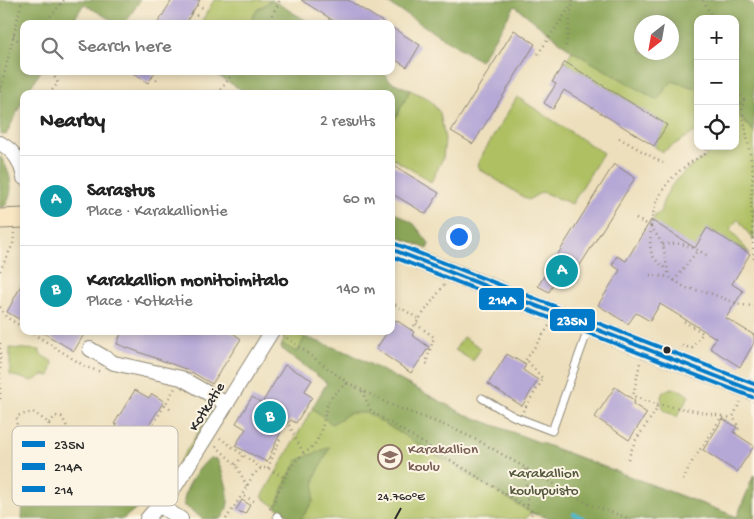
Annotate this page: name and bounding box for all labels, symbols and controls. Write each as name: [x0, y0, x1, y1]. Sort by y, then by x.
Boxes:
north arrow: [634, 15, 679, 60]
map controls: [694, 15, 739, 150]
button: +: [694, 15, 739, 60]
search box: [20, 20, 395, 75]
icon: search: [38, 34, 66, 62]
text: Search here: [78, 36, 172, 59]
button: −: [694, 60, 739, 105]
button: locate: [694, 105, 739, 150]
text: Nearby: [40, 110, 105, 135]
text: 2 results: [320, 113, 375, 132]
text: Sarastus: [87, 180, 154, 203]
text: A: [51, 191, 61, 210]
text: 60 m: [343, 191, 375, 210]
text: Place · Karakalliontie: [87, 203, 227, 222]
your location: [446, 224, 472, 250]
pin: A: [546, 252, 578, 290]
text: Karakallion monitoimitalo: [87, 270, 288, 293]
text: B: [52, 281, 60, 300]
text: 140 m: [337, 281, 375, 300]
line badge: 214A: [478, 287, 525, 311]
text: Place · Kotkatie: [87, 293, 192, 312]
text: 214A: [488, 293, 517, 310]
line badge: 235N: [549, 308, 596, 332]
text: 235N: [557, 314, 587, 331]
unlabelled marker: [662, 345, 672, 355]
street label: Kotkatie: [186, 379, 230, 435]
pin: B: [254, 398, 286, 436]
legend: [12, 426, 178, 506]
text: 235N: [54, 438, 85, 455]
place label: Karakallion koulu: [408, 441, 478, 476]
school or university icon: Karakallion koulu: [377, 444, 403, 470]
text: 214A: [54, 460, 82, 477]
park label: Karakallion koulupuisto: [509, 465, 579, 500]
text: 214: [54, 483, 74, 500]
text: 24.760°E: [377, 491, 425, 505]

